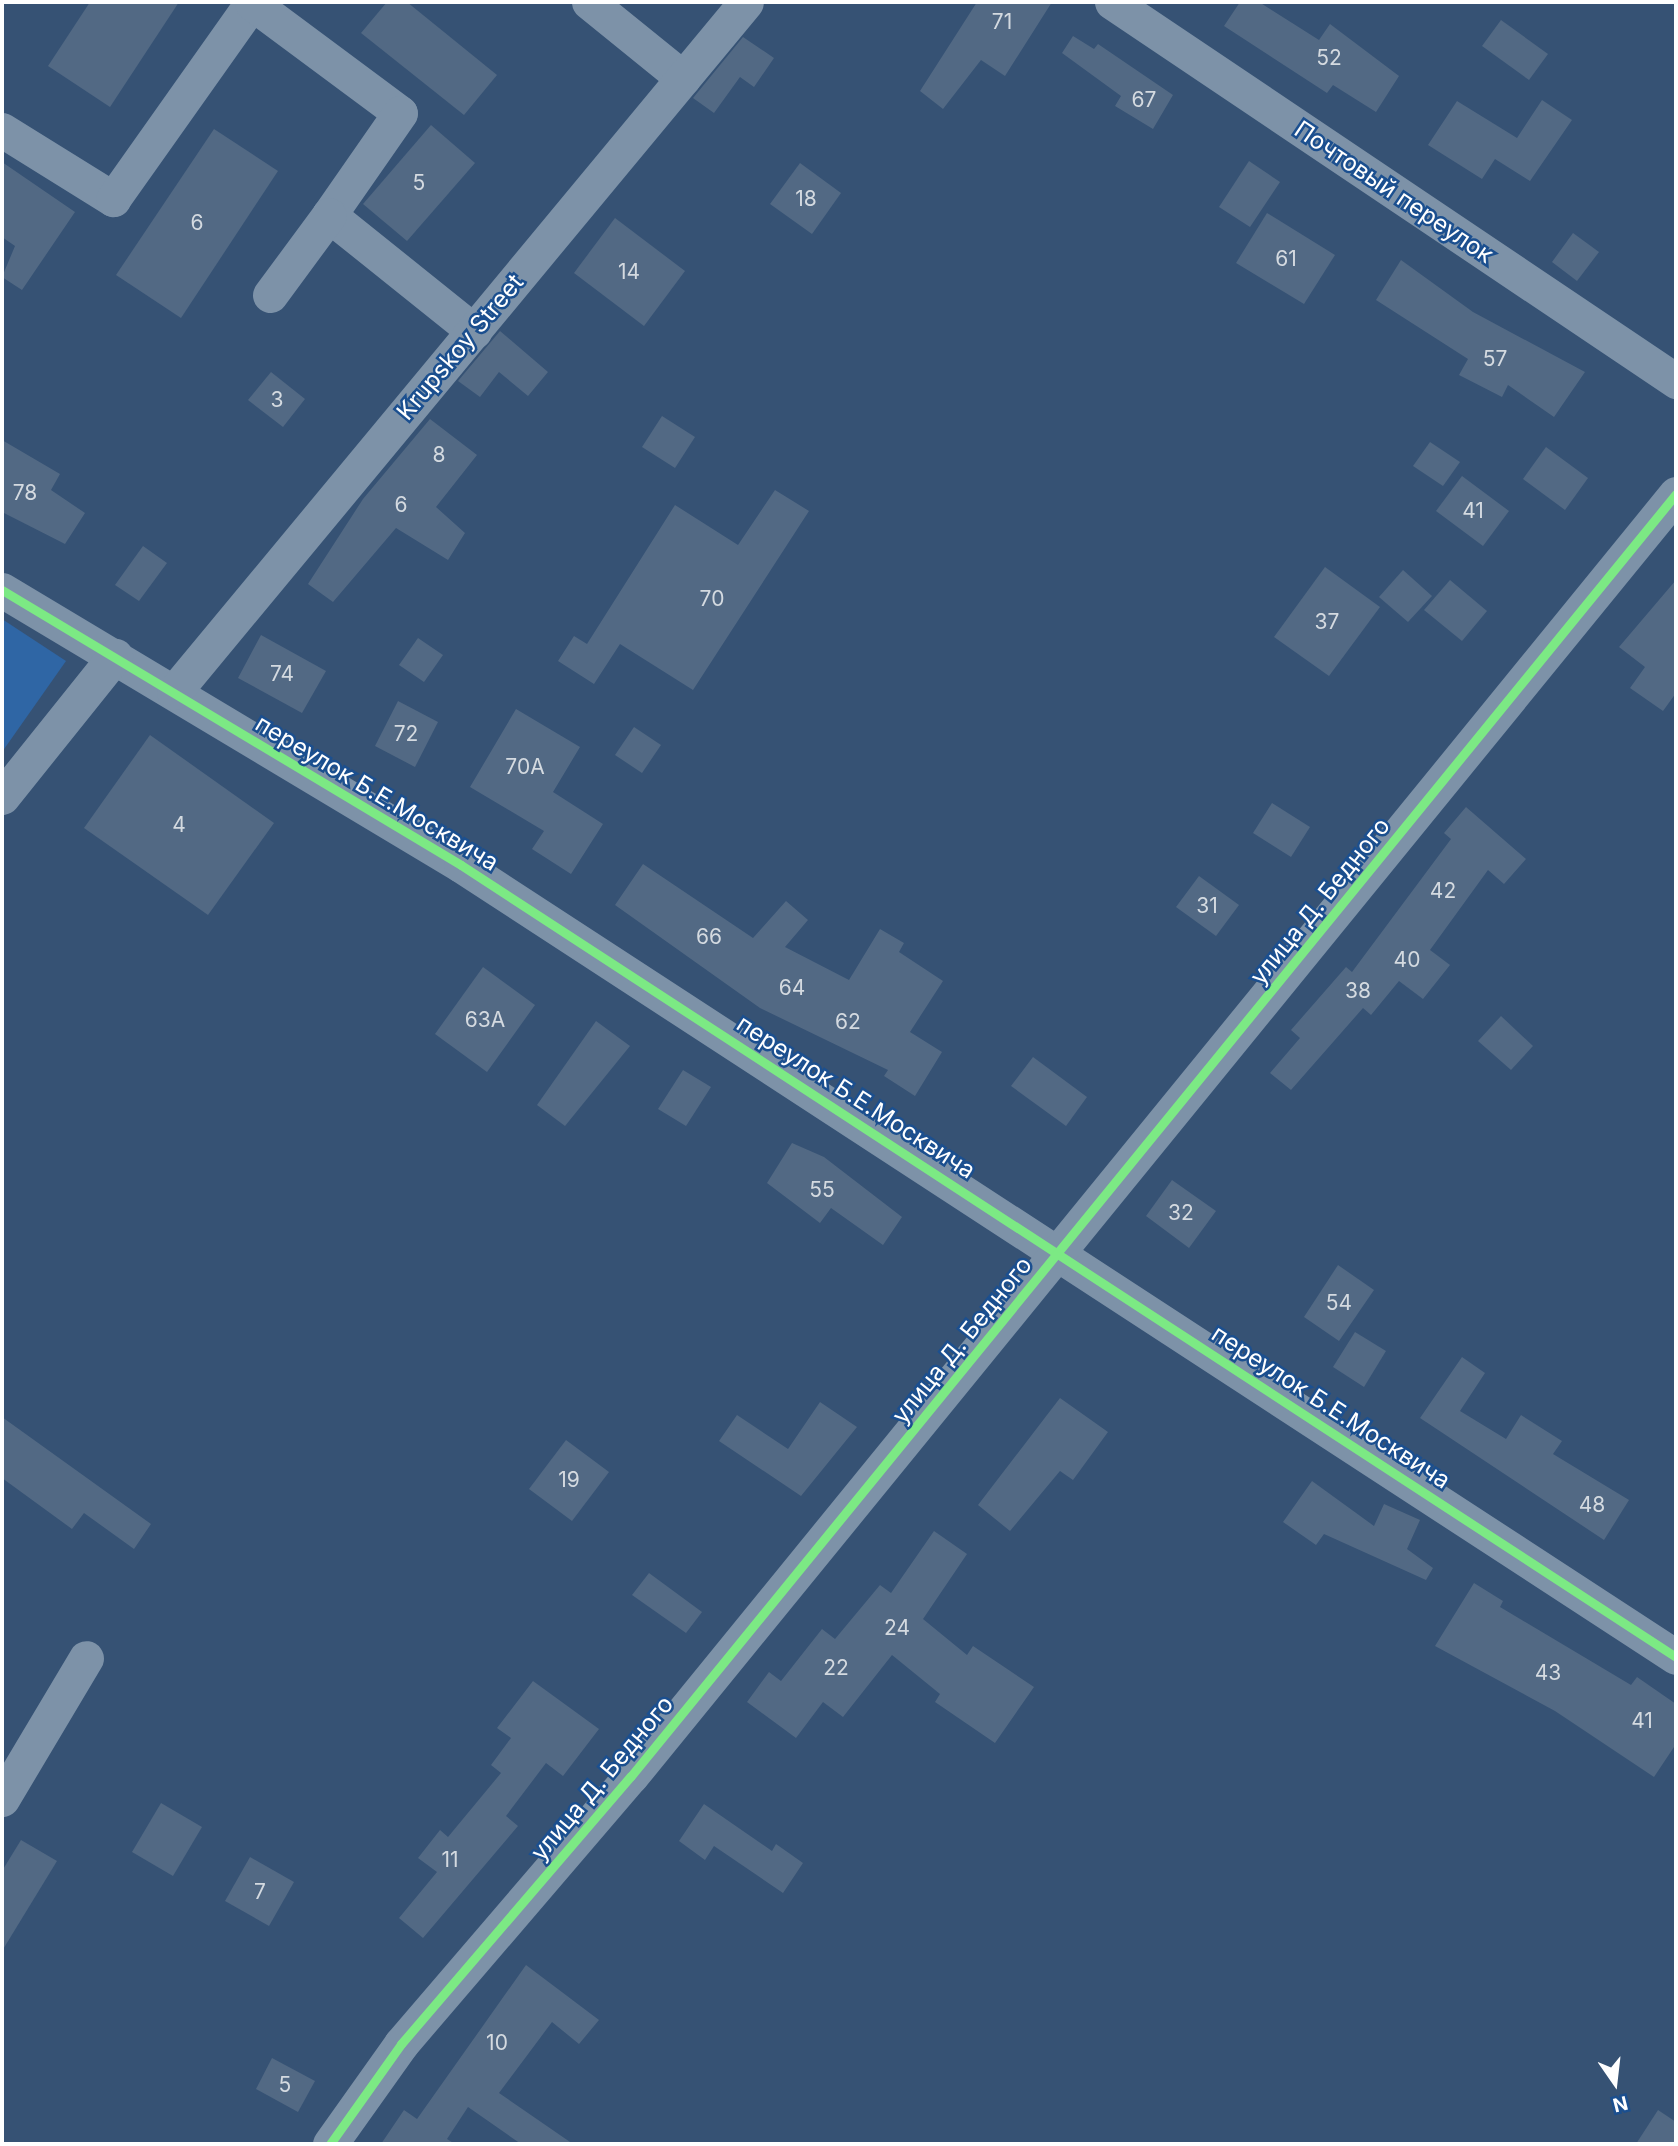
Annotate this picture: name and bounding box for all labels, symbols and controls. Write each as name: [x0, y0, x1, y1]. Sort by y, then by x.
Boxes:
house number: 71: [992, 9, 1012, 35]
house number: 52: [1316, 45, 1342, 71]
house number: 67: [1132, 87, 1156, 113]
street label: Почтовый переулок: [1289, 115, 1499, 269]
house number: 5: [413, 170, 425, 196]
house number: 18: [795, 186, 817, 212]
house number: 6: [190, 210, 204, 236]
house number: 61: [1275, 246, 1297, 272]
house number: 14: [618, 259, 640, 285]
street label: Krupskoy Street: [391, 268, 529, 426]
house number: 57: [1483, 346, 1507, 372]
house number: 3: [271, 387, 283, 413]
house number: 8: [433, 442, 445, 468]
house number: 78: [13, 480, 37, 506]
house number: 6: [394, 492, 408, 518]
house number: 41: [1462, 498, 1484, 524]
house number: 70: [700, 586, 724, 612]
house number: 37: [1315, 609, 1339, 635]
house number: 74: [270, 661, 294, 687]
street label: переулок Б.Е.Москвича: [250, 709, 504, 877]
house number: 72: [394, 721, 418, 747]
house number: 70А: [505, 754, 545, 780]
house number: 4: [172, 812, 186, 838]
street label: улица Д. Бедного: [1244, 812, 1396, 990]
house number: 42: [1430, 878, 1456, 904]
house number: 31: [1196, 893, 1218, 919]
house number: 66: [696, 924, 722, 950]
house number: 40: [1394, 947, 1420, 973]
house number: 64: [779, 975, 805, 1001]
house number: 38: [1345, 978, 1371, 1004]
house number: 63А: [465, 1007, 505, 1033]
street label: переулок Б.Е.Москвича: [731, 1009, 981, 1185]
house number: 62: [835, 1009, 861, 1035]
house number: 55: [809, 1177, 835, 1203]
house number: 32: [1168, 1200, 1194, 1226]
street label: улица Д. Бедного: [886, 1251, 1038, 1429]
house number: 54: [1326, 1290, 1352, 1316]
street label: переулок Б.Е.Москвича: [1206, 1319, 1456, 1495]
house number: 19: [558, 1467, 580, 1493]
house number: 48: [1579, 1492, 1605, 1518]
house number: 24: [884, 1615, 910, 1641]
house number: 22: [823, 1655, 849, 1681]
house number: 43: [1535, 1660, 1561, 1686]
street label: улица Д. Бедного: [525, 1690, 679, 1866]
house number: 41: [1631, 1708, 1653, 1734]
house number: 11: [441, 1847, 459, 1873]
house number: 7: [254, 1879, 266, 1905]
house number: 10: [486, 2030, 508, 2056]
north arrow: [1580, 2048, 1650, 2118]
house number: 5: [279, 2072, 291, 2098]
text: N: [1610, 2091, 1630, 2117]

